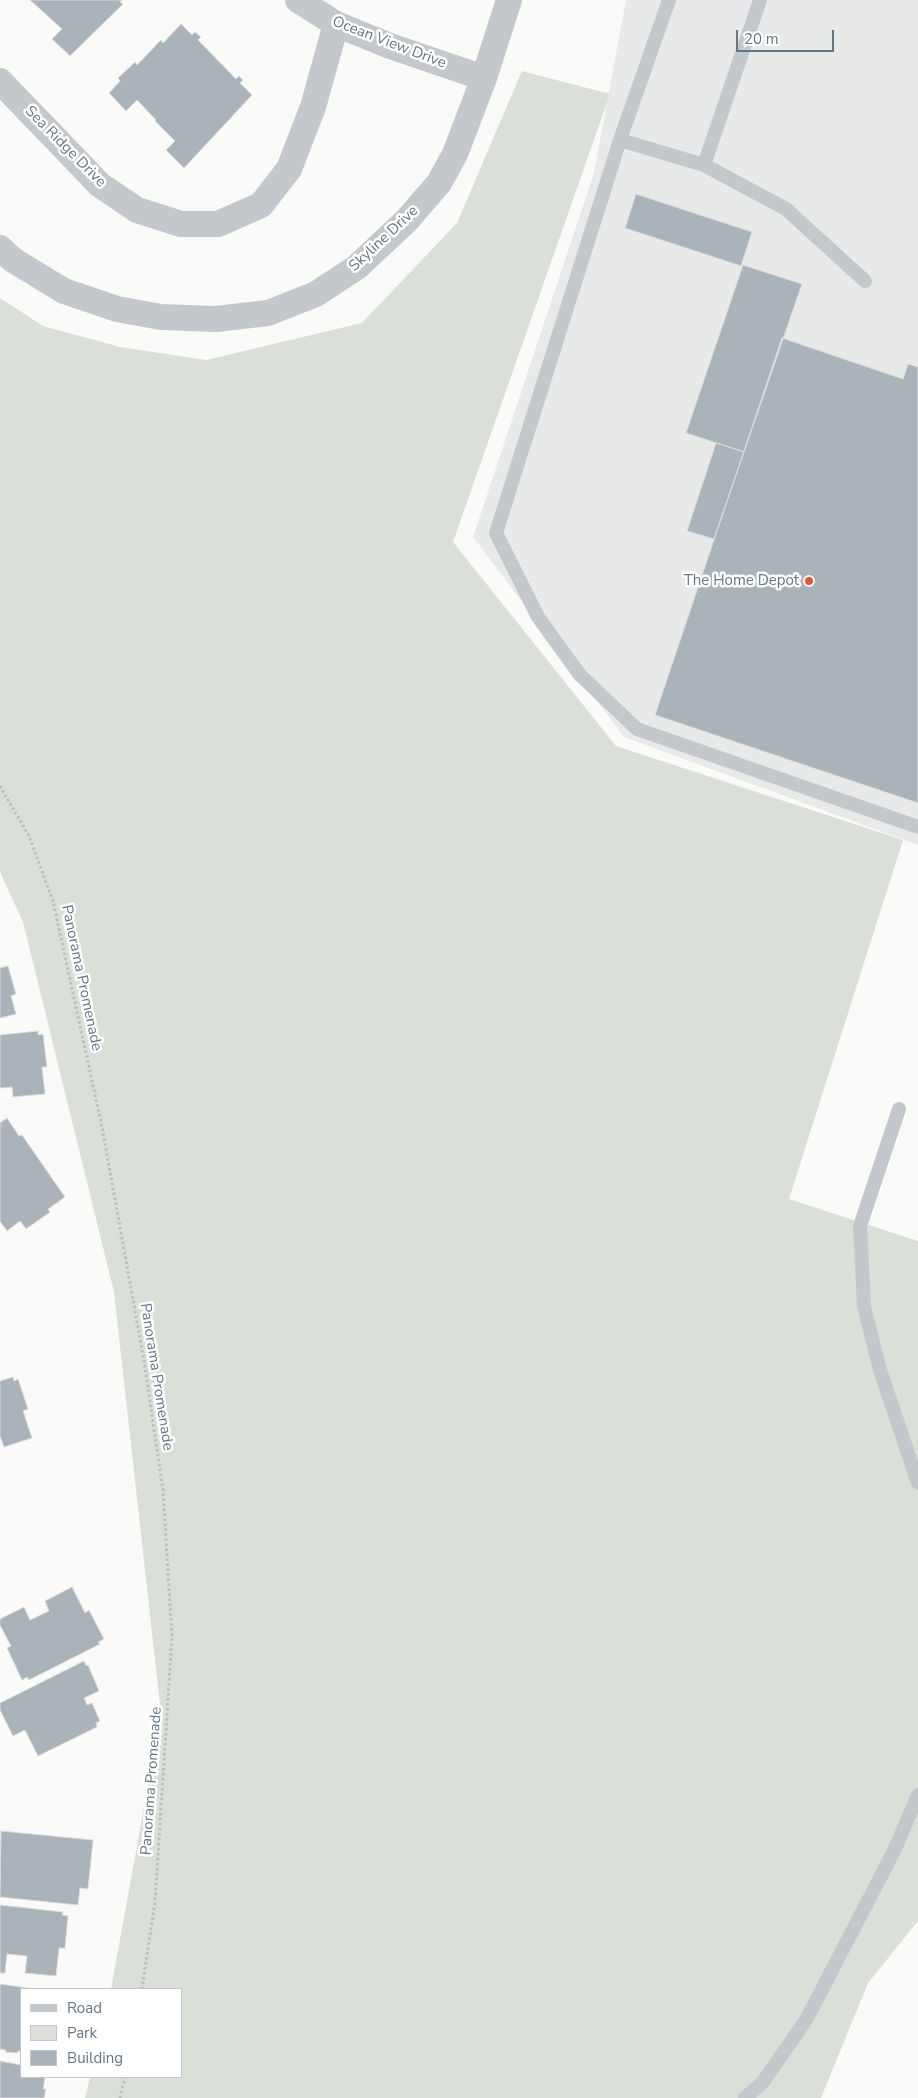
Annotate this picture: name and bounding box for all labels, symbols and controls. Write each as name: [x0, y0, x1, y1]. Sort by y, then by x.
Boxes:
street label: Ocean View Drive: [330, 13, 448, 73]
scale bar: [738, 20, 836, 52]
text: 20 m: [744, 29, 779, 49]
street label: Sea Ridge Drive: [21, 103, 109, 191]
street label: Skyline Drive: [346, 202, 422, 276]
place label: The Home Depot: [684, 572, 799, 590]
marker: The Home Depot: [803, 575, 815, 587]
street label: Panorama Promenade: [57, 903, 105, 1053]
street label: Panorama Promenade: [135, 1302, 177, 1452]
street label: Panorama Promenade: [138, 1706, 166, 1856]
legend: [20, 1988, 182, 2078]
text: Road: [67, 1998, 102, 2018]
text: Park: [67, 2023, 97, 2043]
text: Building: [67, 2048, 123, 2068]

